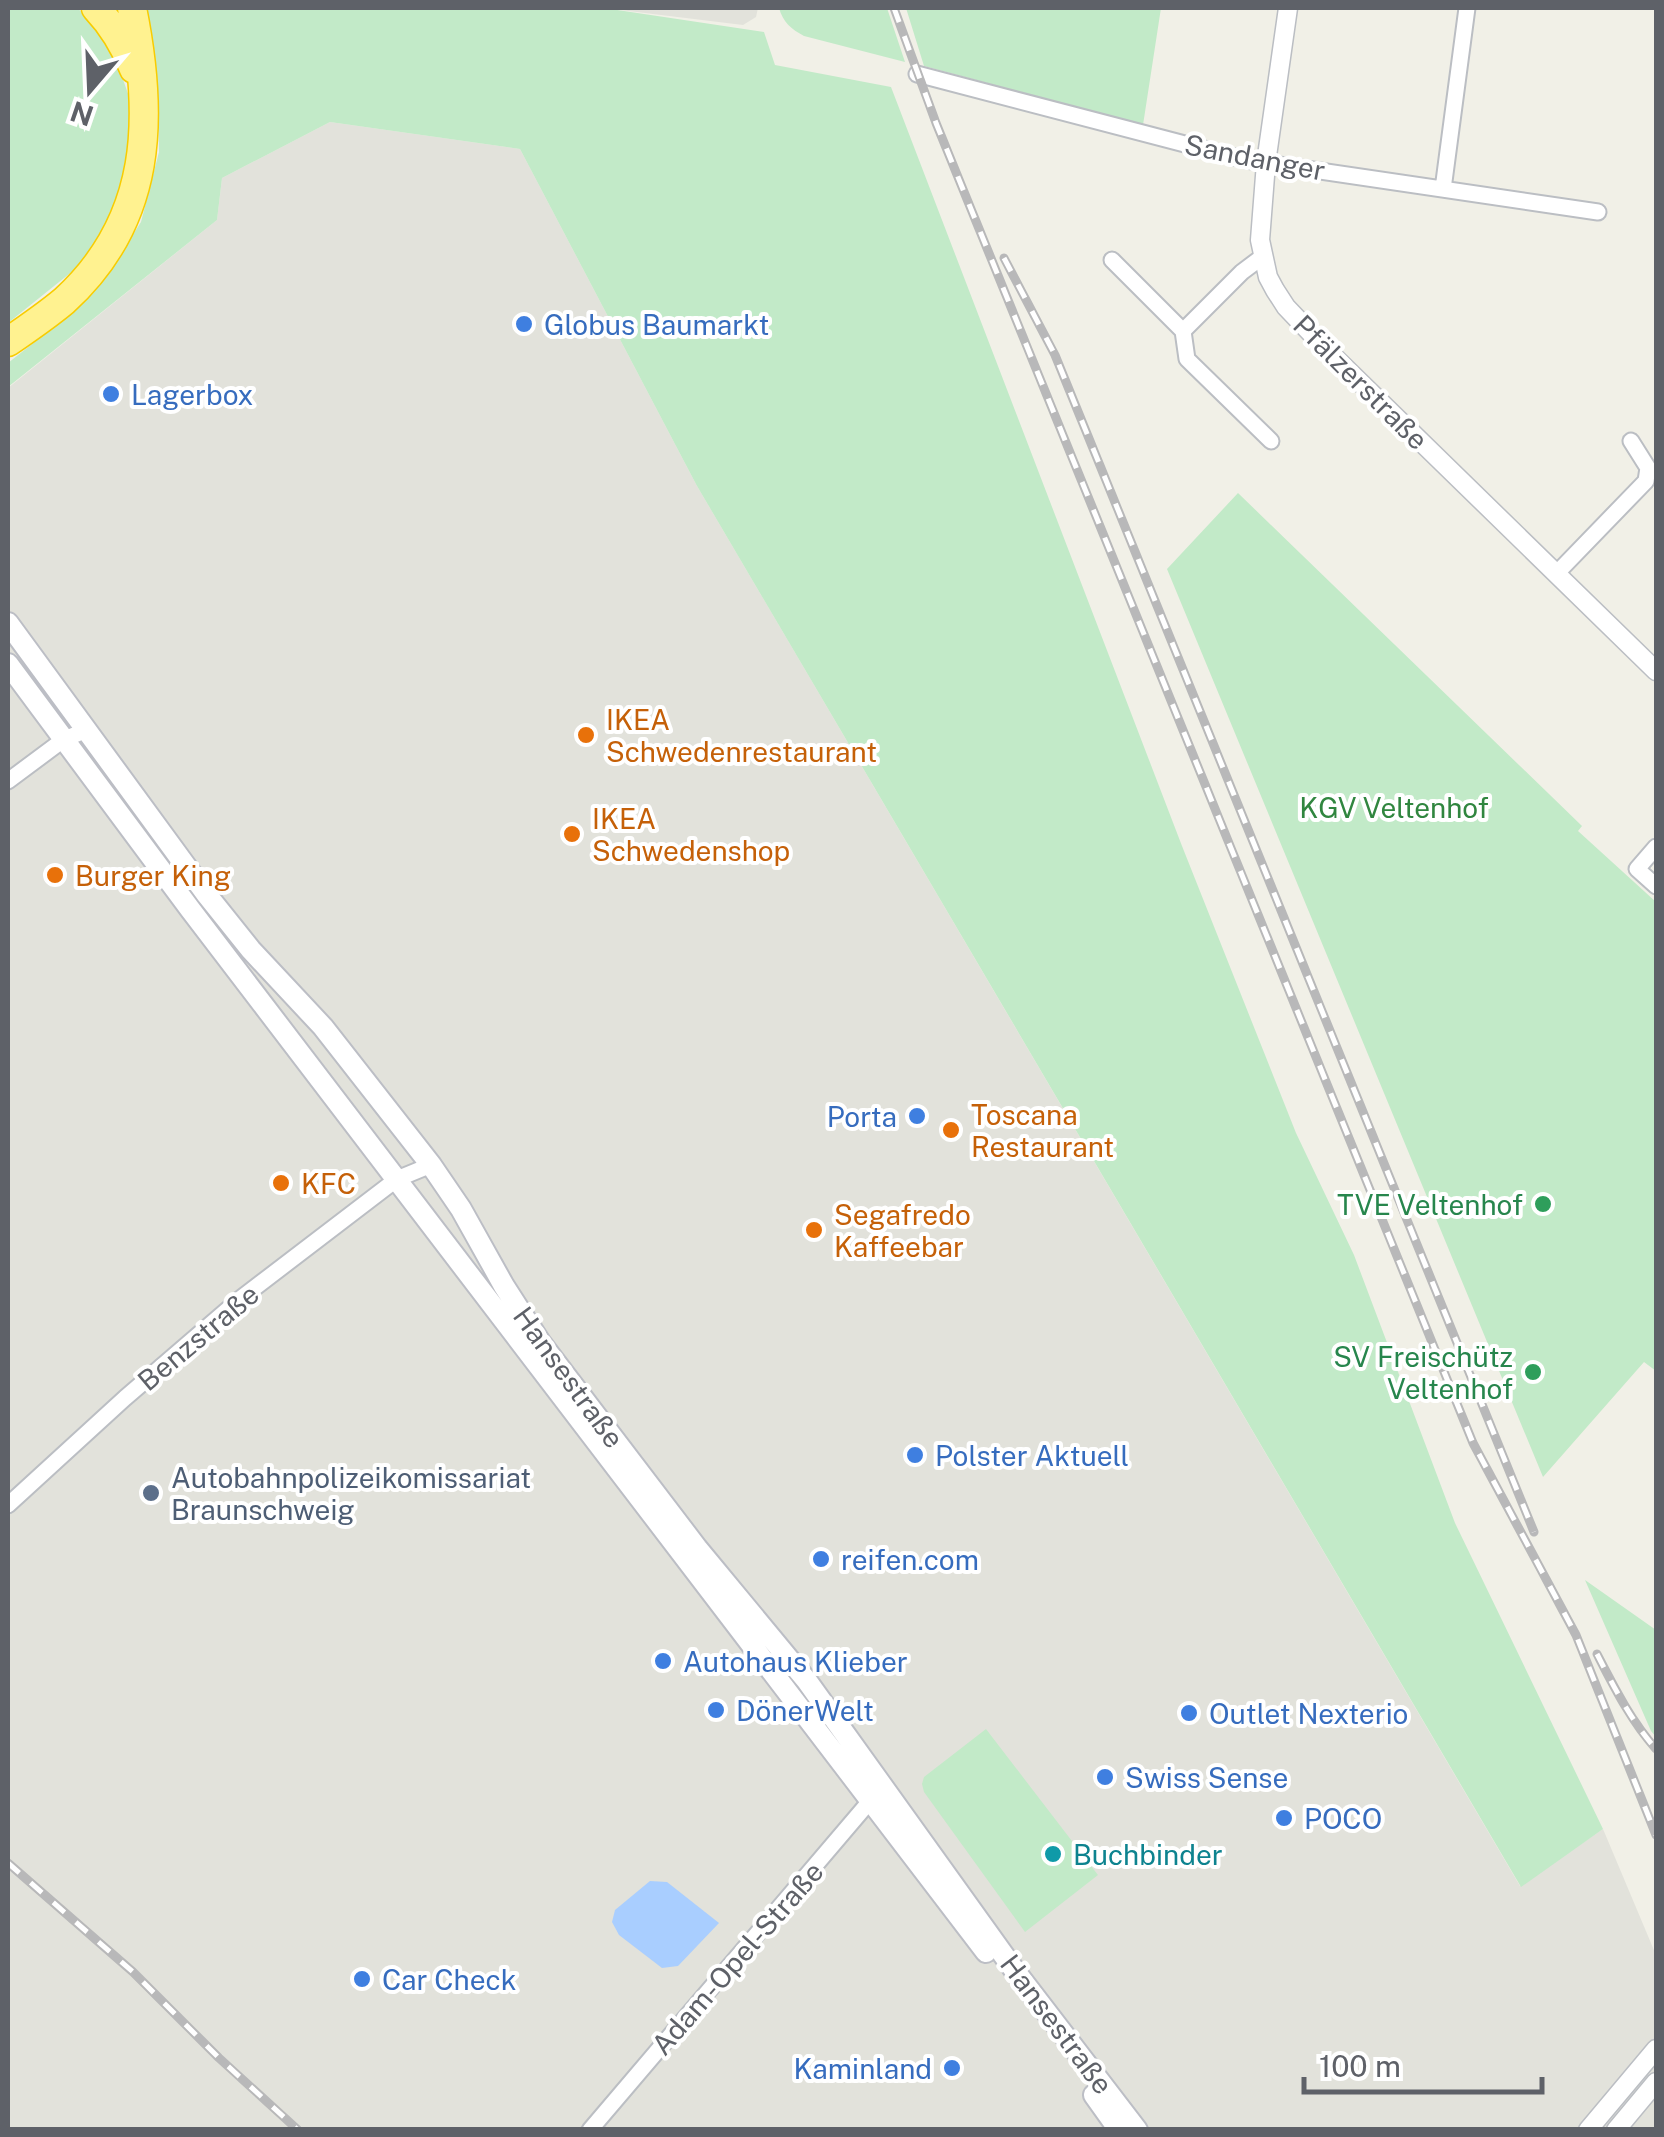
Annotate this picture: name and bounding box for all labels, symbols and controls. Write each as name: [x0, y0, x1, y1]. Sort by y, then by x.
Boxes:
north arrow: [40, 40, 140, 140]
text: N: [66, 95, 97, 133]
street label: Sandanger: [1182, 127, 1328, 187]
place label: Globus Baumarkt: [544, 308, 769, 341]
street label: Pfälzerstraße: [1287, 308, 1435, 456]
marker: Globus Baumarkt: [513, 313, 535, 335]
place label: Lagerbox: [131, 378, 253, 411]
marker: Lagerbox: [100, 383, 122, 405]
place label: IKEA Schwedenrestaurant: [606, 703, 877, 768]
marker: IKEA Schwedenrestaurant: [575, 724, 597, 746]
park label: KGV Veltenhof: [1299, 791, 1489, 824]
place label: IKEA Schwedenshop: [592, 802, 790, 867]
marker: IKEA Schwedenshop: [561, 823, 583, 845]
place label: Burger King: [75, 859, 231, 892]
marker: Burger King: [44, 864, 66, 886]
place label: Toscana Restaurant: [971, 1098, 1114, 1163]
place label: Porta: [827, 1100, 897, 1133]
marker: Porta: [906, 1105, 928, 1127]
marker: Toscana Restaurant: [940, 1119, 962, 1141]
place label: KFC: [301, 1167, 356, 1200]
marker: KFC: [270, 1172, 292, 1194]
place label: TVE Veltenhof: [1337, 1188, 1523, 1221]
marker: TVE Veltenhof: [1532, 1193, 1554, 1215]
place label: Segafredo Kaffeebar: [834, 1198, 971, 1263]
marker: Segafredo Kaffeebar: [803, 1219, 825, 1241]
street label: Benzstraße: [131, 1277, 265, 1397]
street label: Hansestraße: [507, 1300, 631, 1454]
place label: SV Freischütz Veltenhof: [1333, 1340, 1513, 1405]
marker: SV Freischütz Veltenhof: [1522, 1361, 1544, 1383]
place label: Polster Aktuell: [935, 1439, 1129, 1472]
marker: Polster Aktuell: [904, 1444, 926, 1466]
place label: Autobahnpolizeikomissariat Braunschweig: [171, 1461, 531, 1526]
marker: Autobahnpolizeikomissariat Braunschweig: [140, 1482, 162, 1504]
place label: reifen.com: [841, 1543, 979, 1576]
marker: reifen.com: [810, 1548, 832, 1570]
place label: Autohaus Klieber: [683, 1645, 908, 1678]
marker: Autohaus Klieber: [652, 1650, 674, 1672]
place label: DönerWelt: [736, 1694, 874, 1727]
place label: Outlet Nexterio: [1209, 1697, 1408, 1730]
marker: DönerWelt: [705, 1699, 727, 1721]
marker: Outlet Nexterio: [1178, 1702, 1200, 1724]
place label: Swiss Sense: [1125, 1761, 1288, 1794]
marker: Swiss Sense: [1094, 1766, 1116, 1788]
place label: POCO: [1304, 1802, 1382, 1835]
marker: POCO: [1273, 1807, 1295, 1829]
place label: Buchbinder: [1073, 1838, 1223, 1871]
marker: Buchbinder: [1042, 1843, 1064, 1865]
street label: Adam-Opel-Straße: [644, 1855, 830, 2061]
street label: Hansestraße: [994, 1948, 1120, 2100]
place label: Car Check: [382, 1963, 516, 1996]
marker: Car Check: [351, 1968, 373, 1990]
scale bar: [1304, 2032, 1542, 2094]
text: 100 m: [1319, 2048, 1401, 2084]
place label: Kaminland: [793, 2052, 932, 2085]
marker: Kaminland: [941, 2057, 963, 2079]

